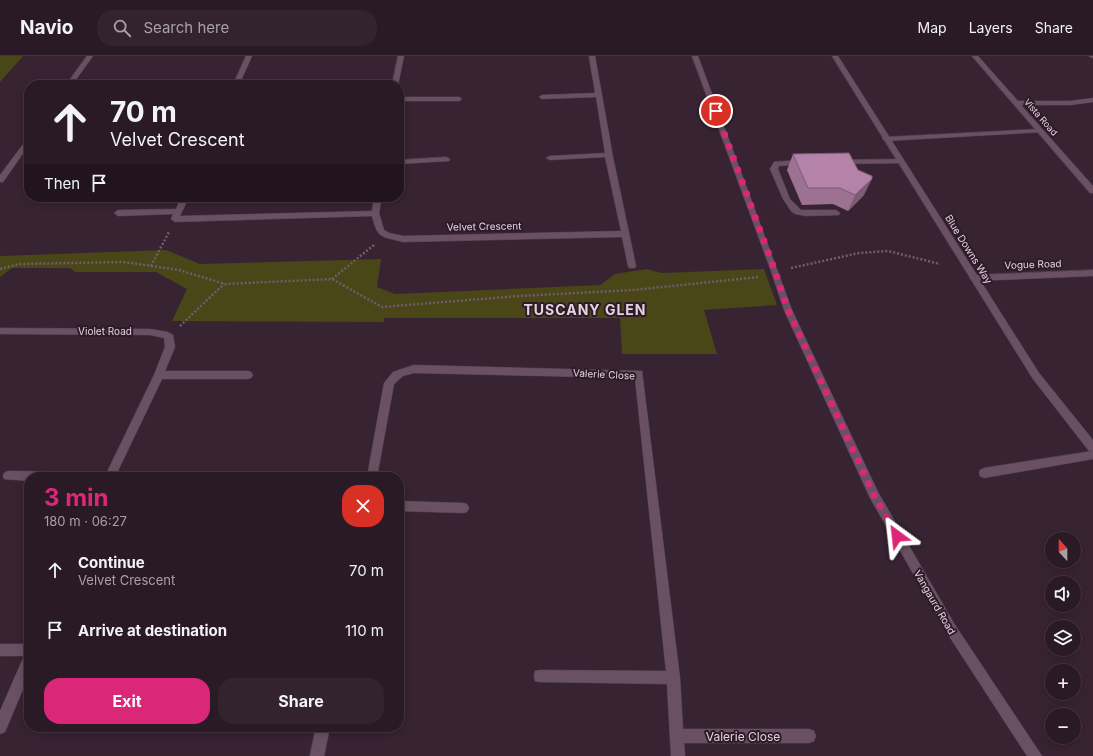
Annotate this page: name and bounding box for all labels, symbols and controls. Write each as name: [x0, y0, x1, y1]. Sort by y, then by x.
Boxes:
search box: [97, 10, 377, 46]
text: Navio: [20, 16, 73, 39]
icon: search: [111, 17, 133, 39]
text: Search here: [143, 18, 229, 37]
text: Map: [918, 19, 947, 36]
text: Layers: [969, 19, 1013, 36]
text: Share: [1035, 19, 1073, 36]
pin: [699, 94, 733, 128]
text: 70 m: [110, 95, 177, 129]
icon: ahead: [44, 96, 96, 148]
street label: Vista Road: [1022, 96, 1060, 138]
icon: arrive: [705, 100, 727, 122]
text: Velvet Crescent: [110, 129, 245, 150]
icon: arrive: [88, 172, 110, 194]
text: Then: [44, 174, 80, 193]
street label: Blue Downs Way: [943, 212, 995, 286]
street label: Velvet Crescent: [447, 219, 522, 233]
street label: Vogue Road: [1004, 257, 1062, 271]
district label: TUSCANY GLEN: [523, 301, 647, 318]
street label: Violet Road: [78, 325, 132, 337]
street label: Valerie Close: [573, 366, 635, 382]
text: 3 min: [44, 483, 109, 512]
button: close: [342, 485, 384, 527]
text: 180 m · 06:27: [44, 513, 127, 529]
position arrow: [876, 515, 918, 557]
north arrow: [1045, 532, 1081, 568]
map controls: [1045, 532, 1081, 744]
text: Continue: [78, 553, 145, 572]
icon: ahead: [44, 559, 66, 581]
text: 70 m: [349, 561, 384, 580]
street label: Vangaurd Road: [912, 568, 958, 636]
text: Velvet Crescent: [78, 572, 175, 588]
button: sound: [1045, 576, 1081, 612]
icon: arrive: [44, 619, 66, 641]
button: layers: [1045, 620, 1081, 656]
text: Arrive at destination: [78, 621, 227, 640]
text: 110 m: [345, 621, 384, 640]
button: +: [1045, 664, 1081, 700]
button: Exit: [44, 678, 210, 724]
button: Share: [218, 678, 384, 724]
button: −: [1045, 708, 1081, 744]
street label: Valerie Close: [706, 729, 780, 744]

